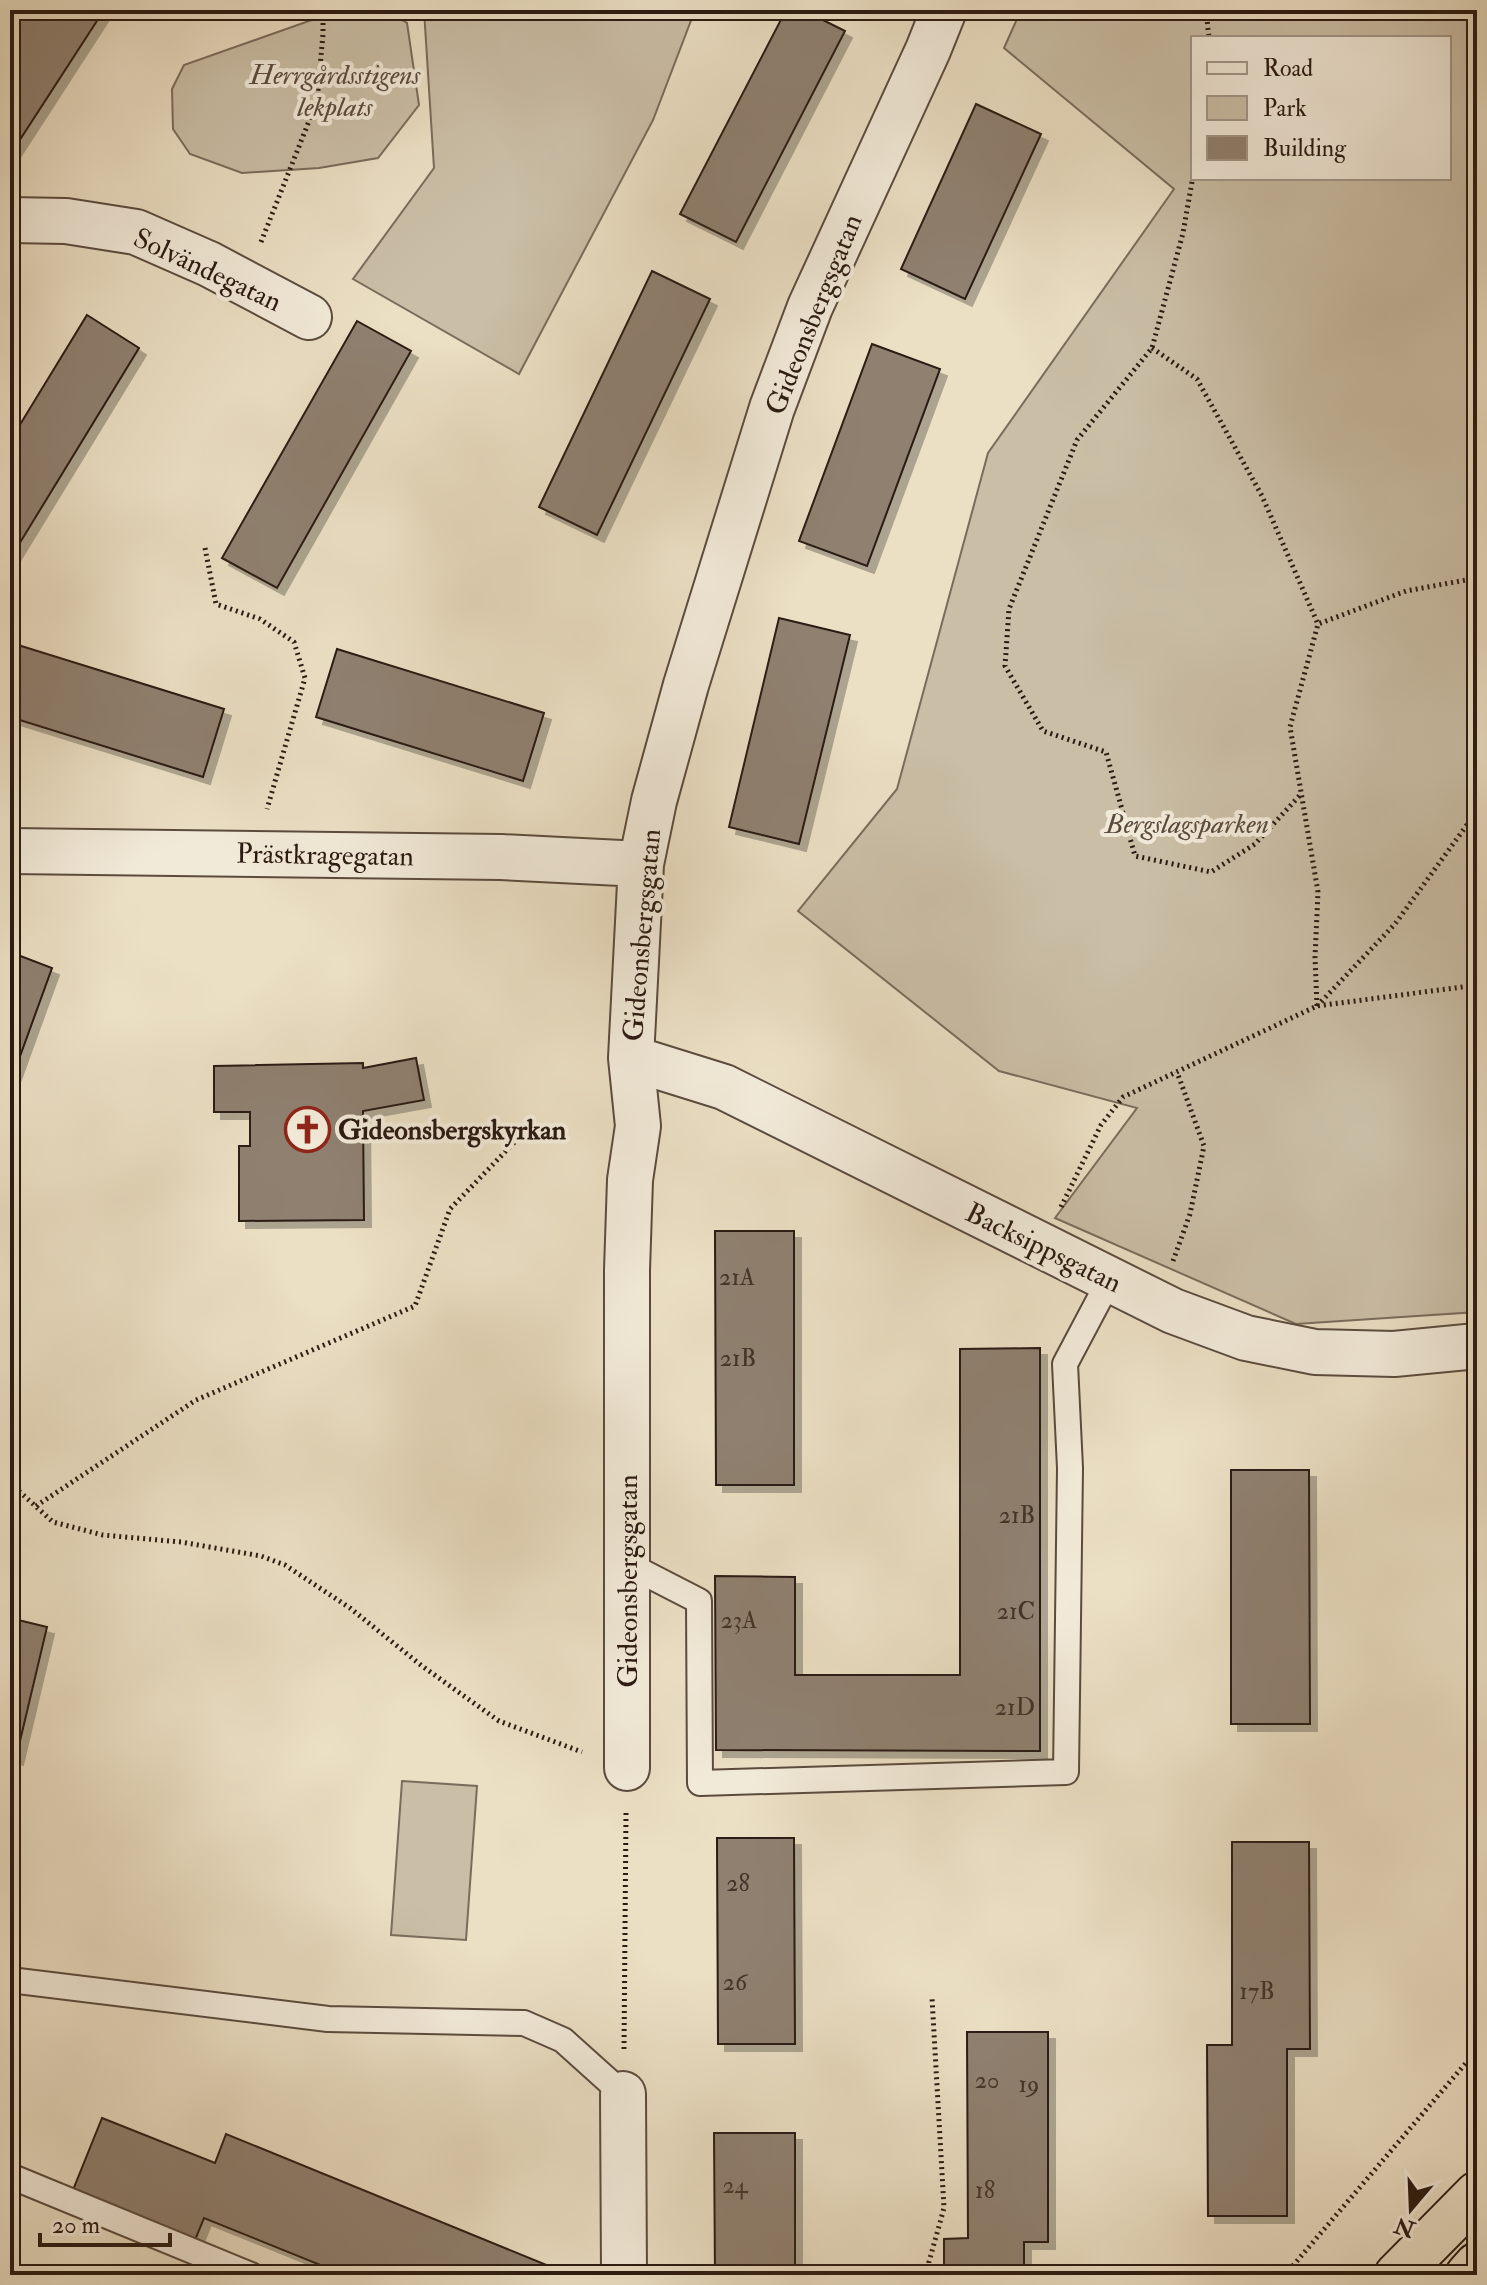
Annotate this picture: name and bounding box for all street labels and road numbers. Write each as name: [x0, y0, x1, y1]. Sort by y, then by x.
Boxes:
street label: Gideonsbergsgatan: [758, 209, 871, 420]
street label: Solvändegatan: [128, 221, 287, 320]
street label: Gideonsbergsgatan: [616, 827, 669, 1043]
street label: Prästkragegatan: [236, 836, 414, 875]
street label: Backsippsgatan: [959, 1195, 1127, 1301]
street label: Gideonsbergsgatan: [611, 1474, 646, 1688]

